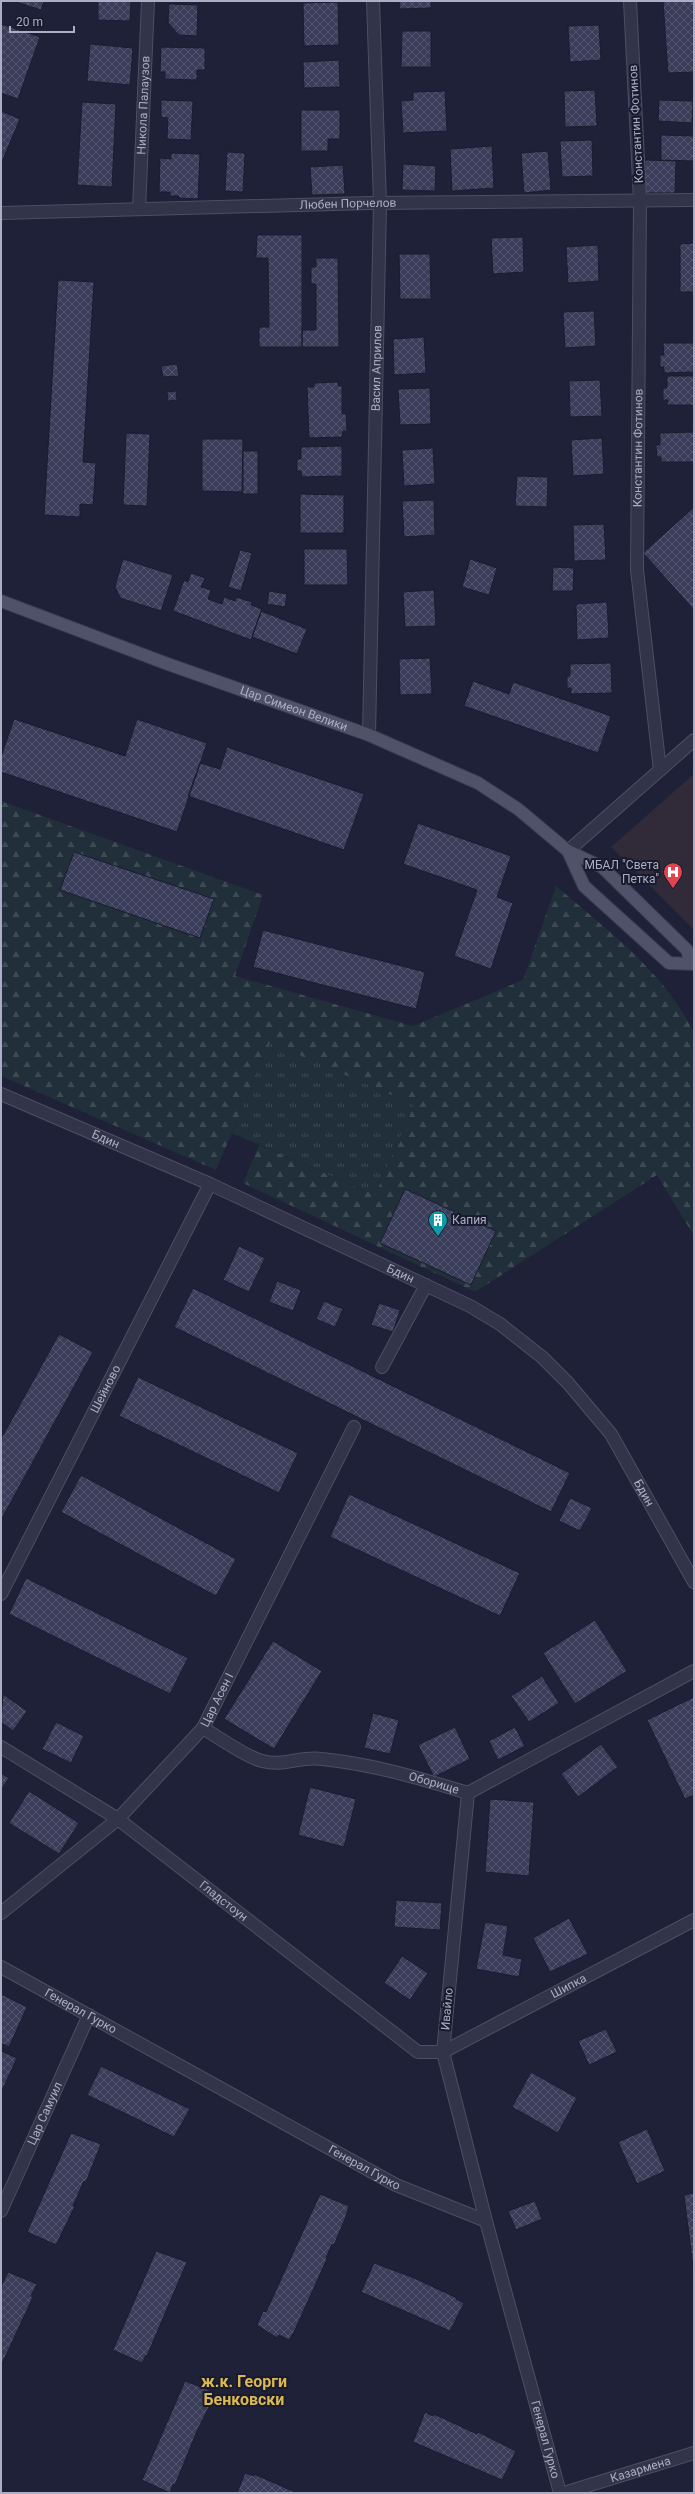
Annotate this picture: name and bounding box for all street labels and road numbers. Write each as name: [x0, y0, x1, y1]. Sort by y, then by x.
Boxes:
street label: Никола Палаузов: [134, 55, 153, 155]
street label: Константин Фотинов: [626, 64, 646, 184]
street label: Любен Порчелов: [299, 196, 397, 212]
street label: Васил Априлов: [369, 325, 384, 411]
street label: Константин Фотинов: [631, 388, 645, 507]
street label: Цар Симеон Велики: [238, 683, 350, 734]
street label: Бдин: [90, 1127, 122, 1151]
street label: Бдин: [385, 1261, 416, 1286]
street label: Шейново: [87, 1363, 124, 1415]
street label: Бдин: [631, 1477, 657, 1509]
street label: Цар Асен I: [198, 1671, 236, 1729]
street label: Оборище: [407, 1769, 461, 1797]
street label: Гладстоун: [197, 1878, 250, 1924]
street label: Шипка: [548, 1971, 589, 2001]
street label: Генерал Гурко: [42, 1986, 119, 2036]
street label: Ивайло: [438, 1987, 456, 2031]
street label: Цар Самуил: [25, 2080, 65, 2147]
street label: Генерал Гурко: [326, 2142, 402, 2193]
street label: Генерал Гурко: [528, 2399, 563, 2480]
street label: Казармена: [609, 2454, 672, 2485]

